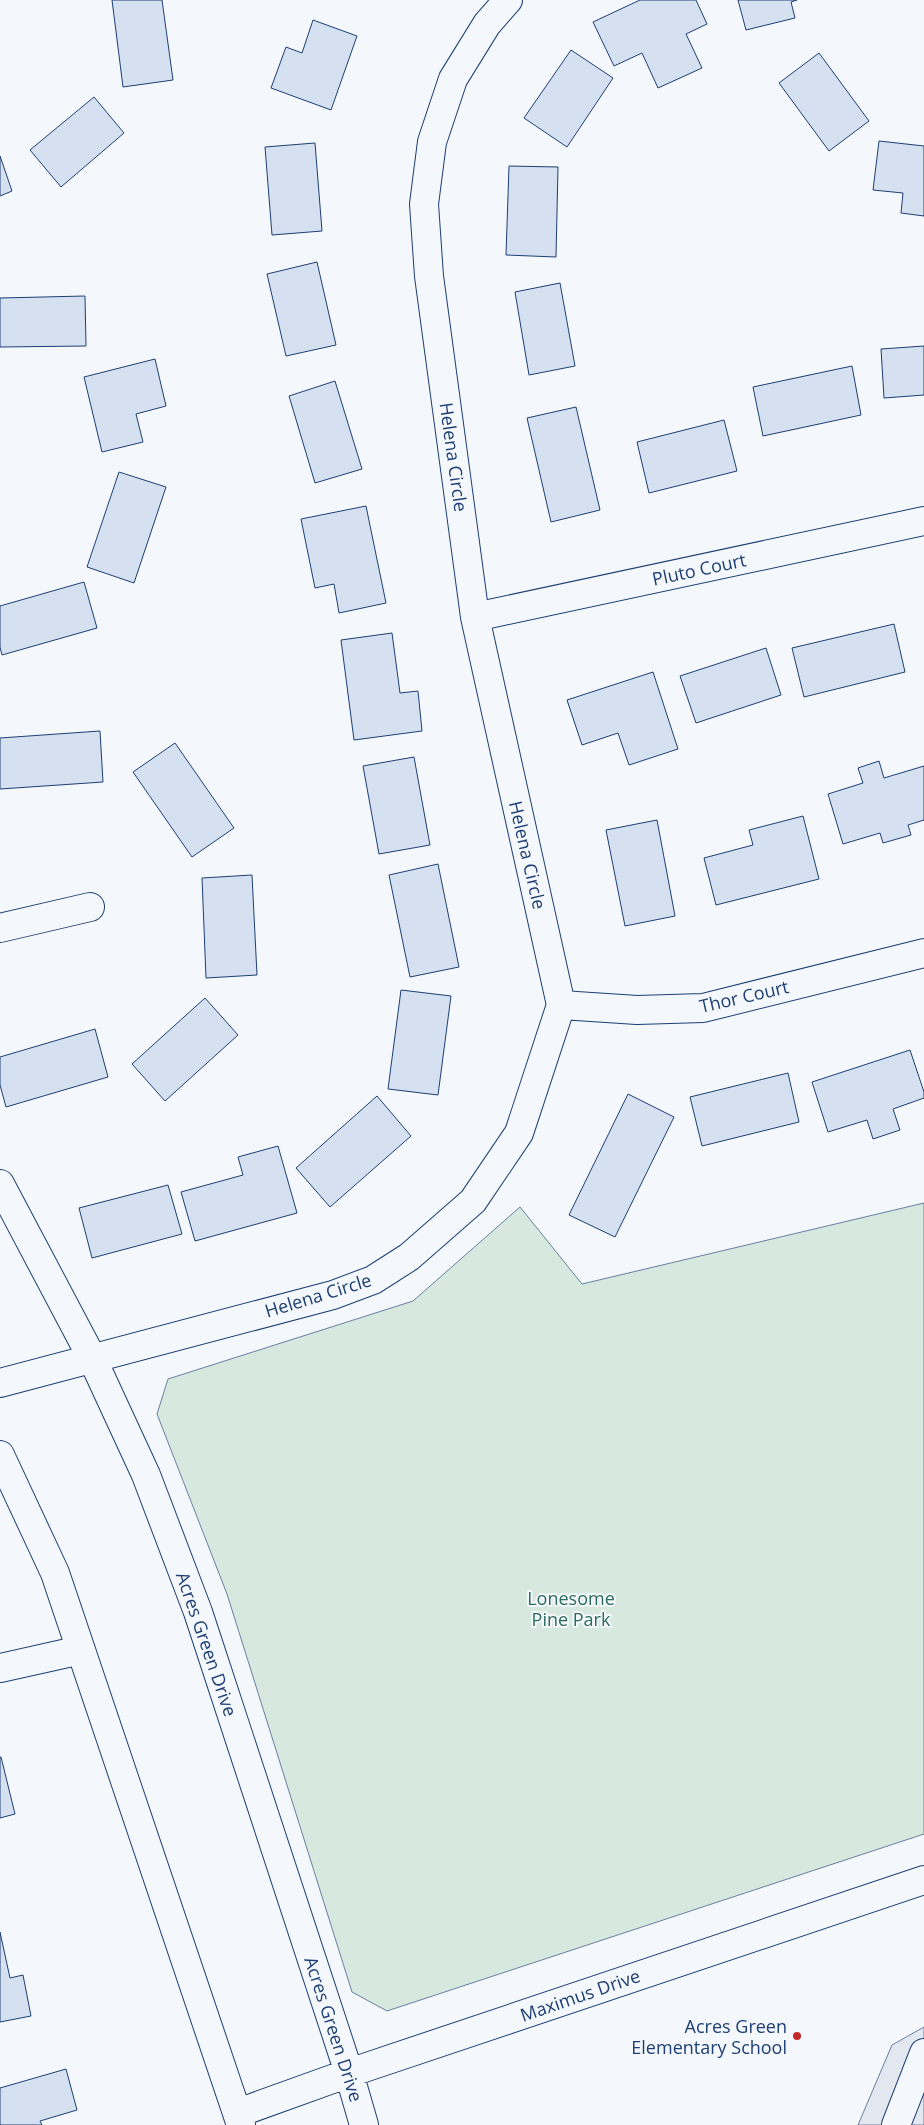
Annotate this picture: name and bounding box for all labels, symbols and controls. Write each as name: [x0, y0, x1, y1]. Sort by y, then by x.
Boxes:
street label: Helena Circle: [434, 401, 474, 513]
street label: Pluto Court: [650, 547, 748, 591]
street label: Helena Circle: [504, 799, 552, 911]
street label: Thor Court: [697, 974, 791, 1018]
street label: Helena Circle: [262, 1267, 374, 1323]
street label: Acres Green Drive: [171, 1569, 243, 1719]
park label: Lonesome Pine Park: [527, 1586, 615, 1631]
street label: Acres Green Drive: [299, 1953, 369, 2105]
street label: Maximus Drive: [517, 1963, 643, 2027]
place label: Acres Green Elementary School: [631, 2014, 787, 2059]
marker: Acres Green Elementary School: [791, 2030, 803, 2042]

